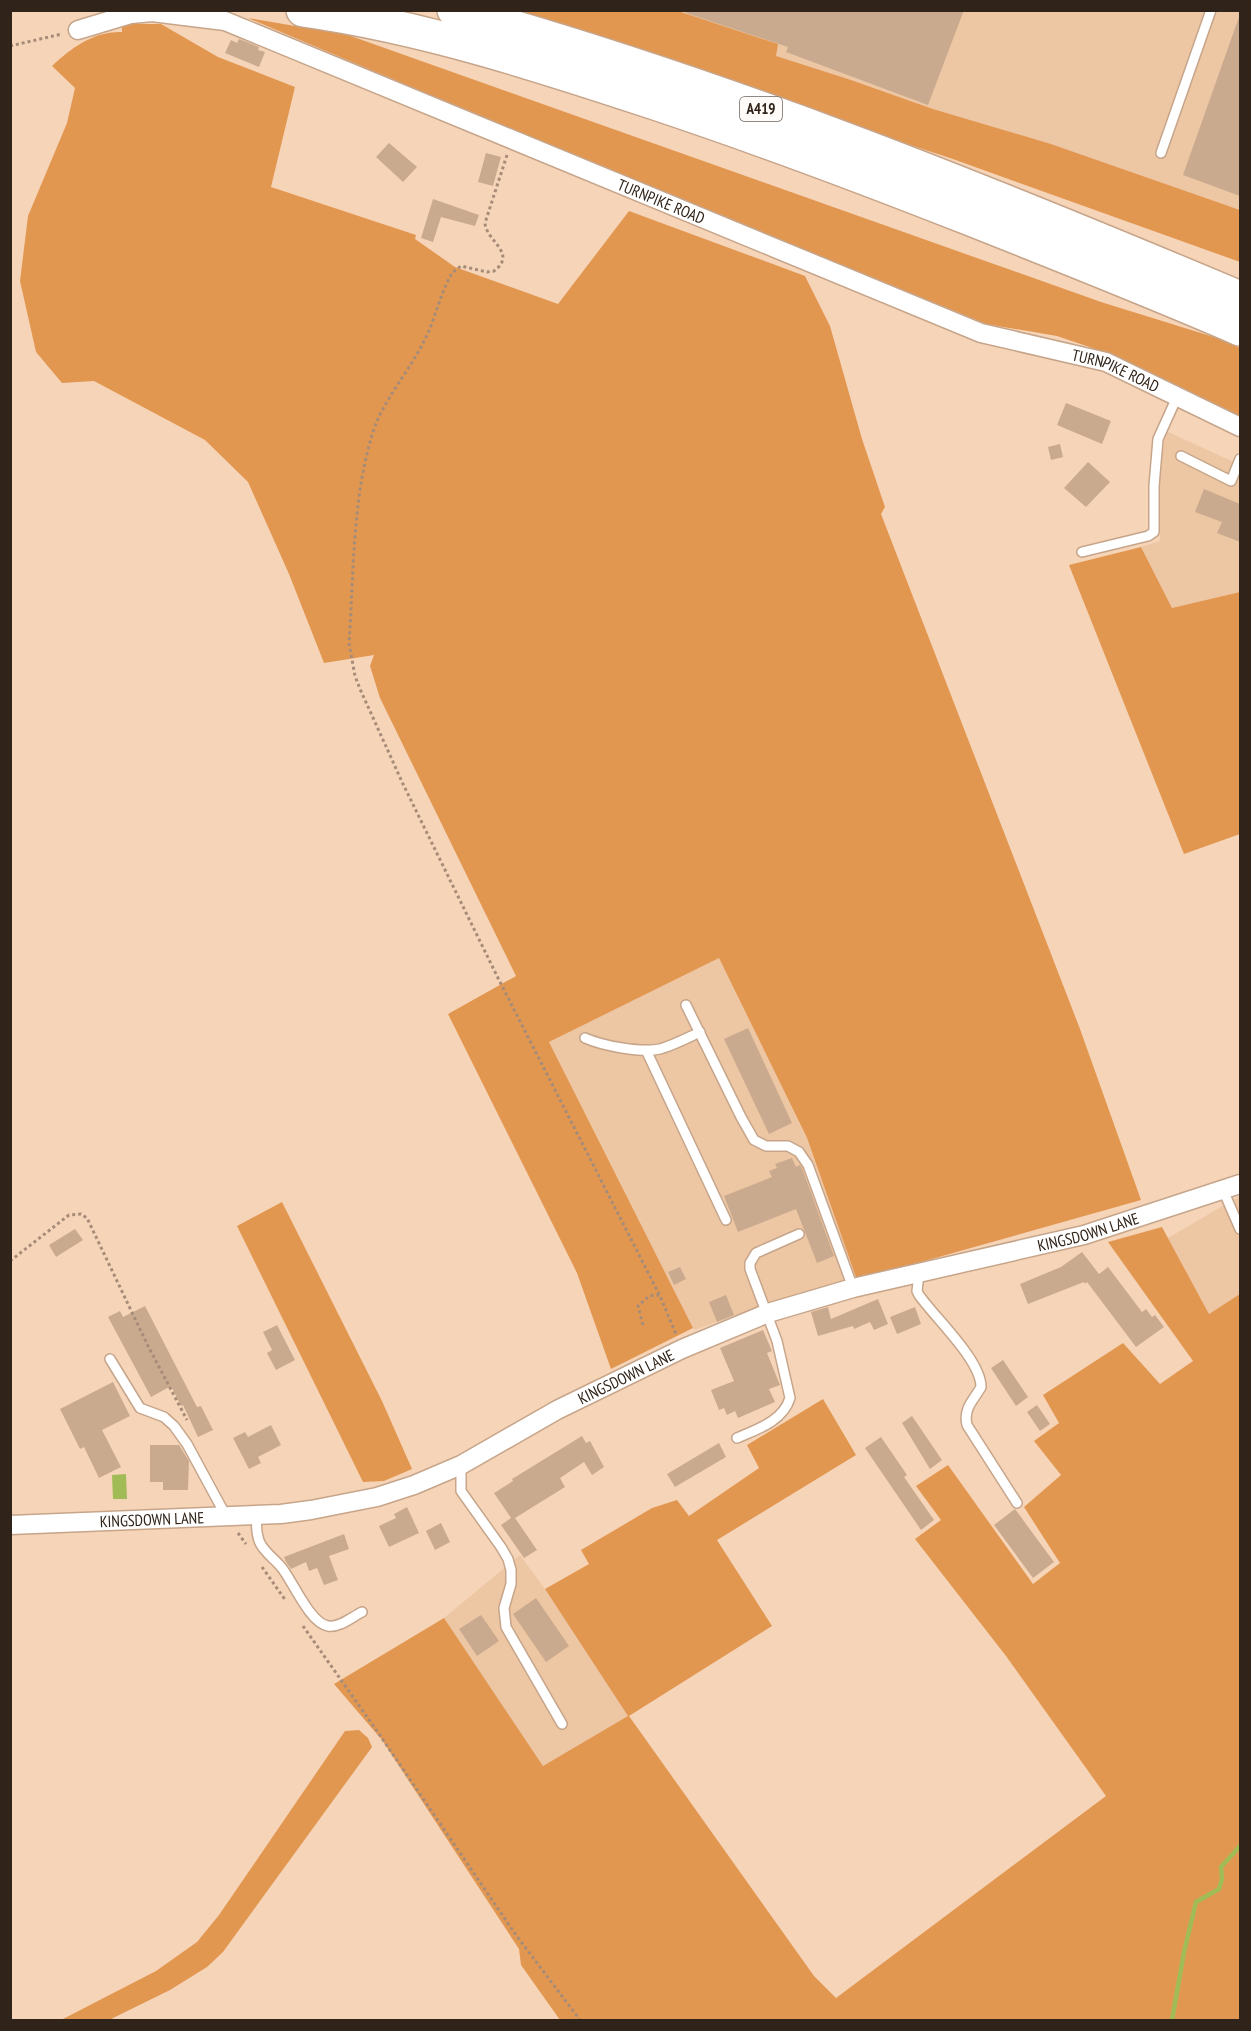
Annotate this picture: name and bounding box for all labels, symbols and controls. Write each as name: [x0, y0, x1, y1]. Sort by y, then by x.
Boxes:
road number: A419: [740, 97, 782, 121]
street label: TURNPIKE ROAD: [615, 174, 708, 228]
street label: TURNPIKE ROAD: [1070, 344, 1163, 396]
street label: KINGSDOWN LANE: [1035, 1208, 1141, 1255]
street label: KINGSDOWN LANE: [575, 1344, 677, 1408]
street label: KINGSDOWN LANE: [99, 1507, 205, 1531]

